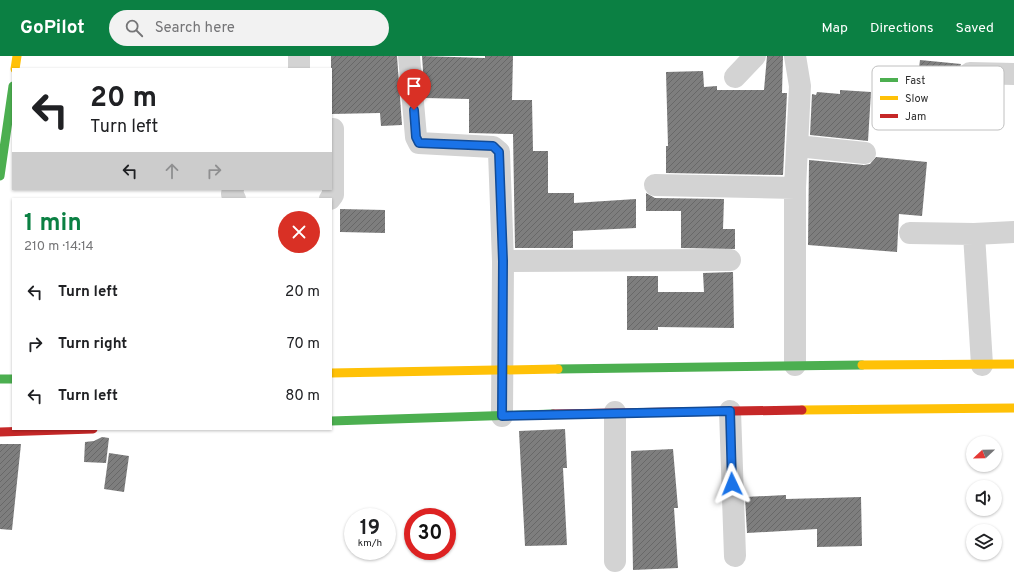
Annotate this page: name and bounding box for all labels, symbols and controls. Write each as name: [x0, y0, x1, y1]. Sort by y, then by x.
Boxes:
search box: [109, 10, 389, 46]
text: GoPilot: [20, 16, 85, 40]
icon: search: [123, 17, 145, 39]
text: Search here: [155, 19, 235, 38]
text: Map: [822, 20, 848, 37]
text: Directions: [870, 20, 934, 37]
text: Saved: [956, 20, 994, 37]
legend: [872, 66, 1004, 130]
pin: [397, 69, 431, 110]
text: Fast: [905, 74, 925, 88]
icon: arrive: [403, 75, 425, 97]
text: 20 m: [90, 81, 157, 117]
icon: left: [24, 84, 76, 136]
text: Slow: [905, 92, 928, 106]
text: Jam: [905, 110, 926, 124]
text: Turn left: [90, 116, 158, 139]
icon: left: [119, 160, 141, 182]
icon: ahead: [161, 160, 183, 182]
icon: right: [203, 160, 225, 182]
text: 1 min: [24, 209, 82, 239]
button: close: [278, 211, 320, 253]
text: 210 m · 14:14: [24, 239, 94, 255]
icon: left: [24, 281, 46, 303]
text: Turn left: [58, 283, 118, 302]
text: 20 m: [285, 283, 320, 302]
icon: right: [24, 333, 46, 355]
text: Turn right: [58, 335, 127, 354]
text: 70 m: [287, 335, 320, 354]
icon: left: [24, 385, 46, 407]
text: Turn left: [58, 387, 118, 406]
text: 80 m: [285, 387, 320, 406]
north arrow: [966, 436, 1002, 472]
map controls: [966, 436, 1002, 560]
position arrow: [711, 463, 753, 505]
button: sound: [966, 480, 1002, 516]
speed limit sign: 30: [404, 508, 456, 560]
text: 19: [360, 516, 380, 542]
button: layers: [966, 524, 1002, 560]
text: km/h: [358, 537, 382, 550]

